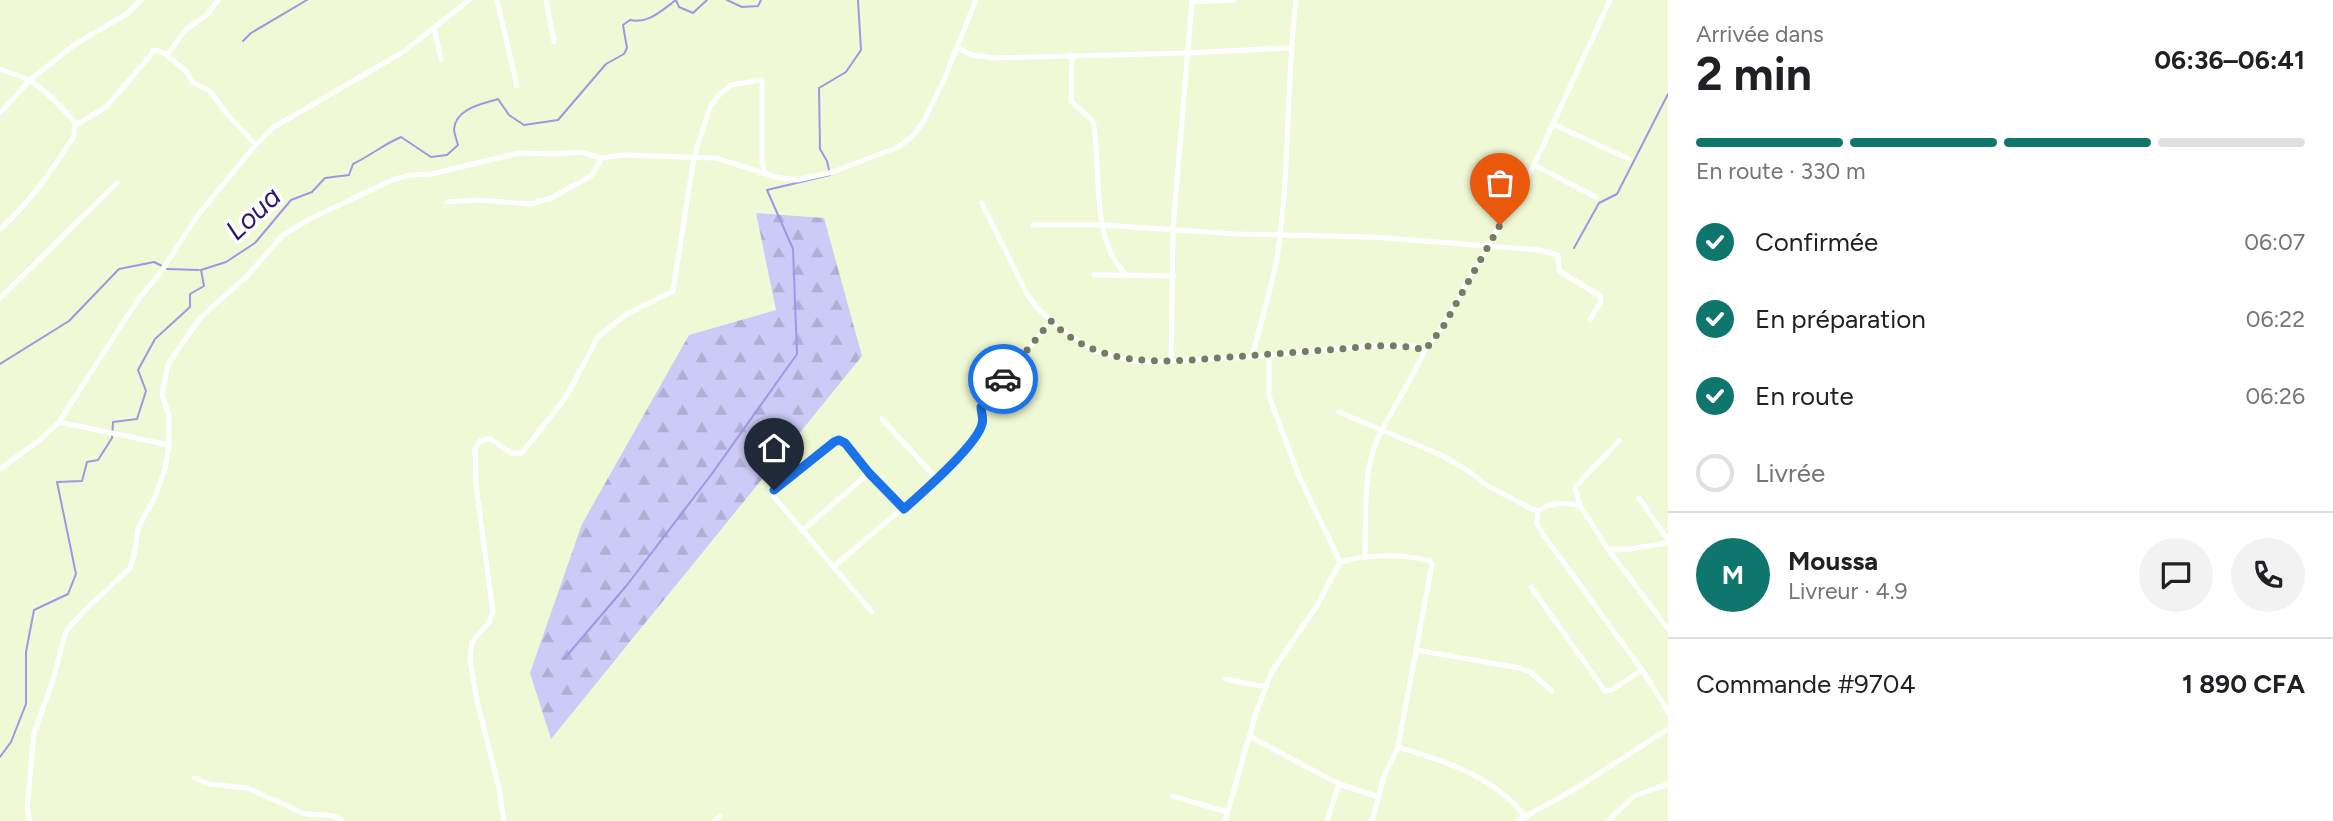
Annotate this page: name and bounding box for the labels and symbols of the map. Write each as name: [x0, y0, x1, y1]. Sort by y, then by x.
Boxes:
pin: [1470, 153, 1530, 225]
water label: Loua: [218, 179, 288, 247]
courier: [968, 344, 1038, 414]
pin: [744, 418, 804, 490]

